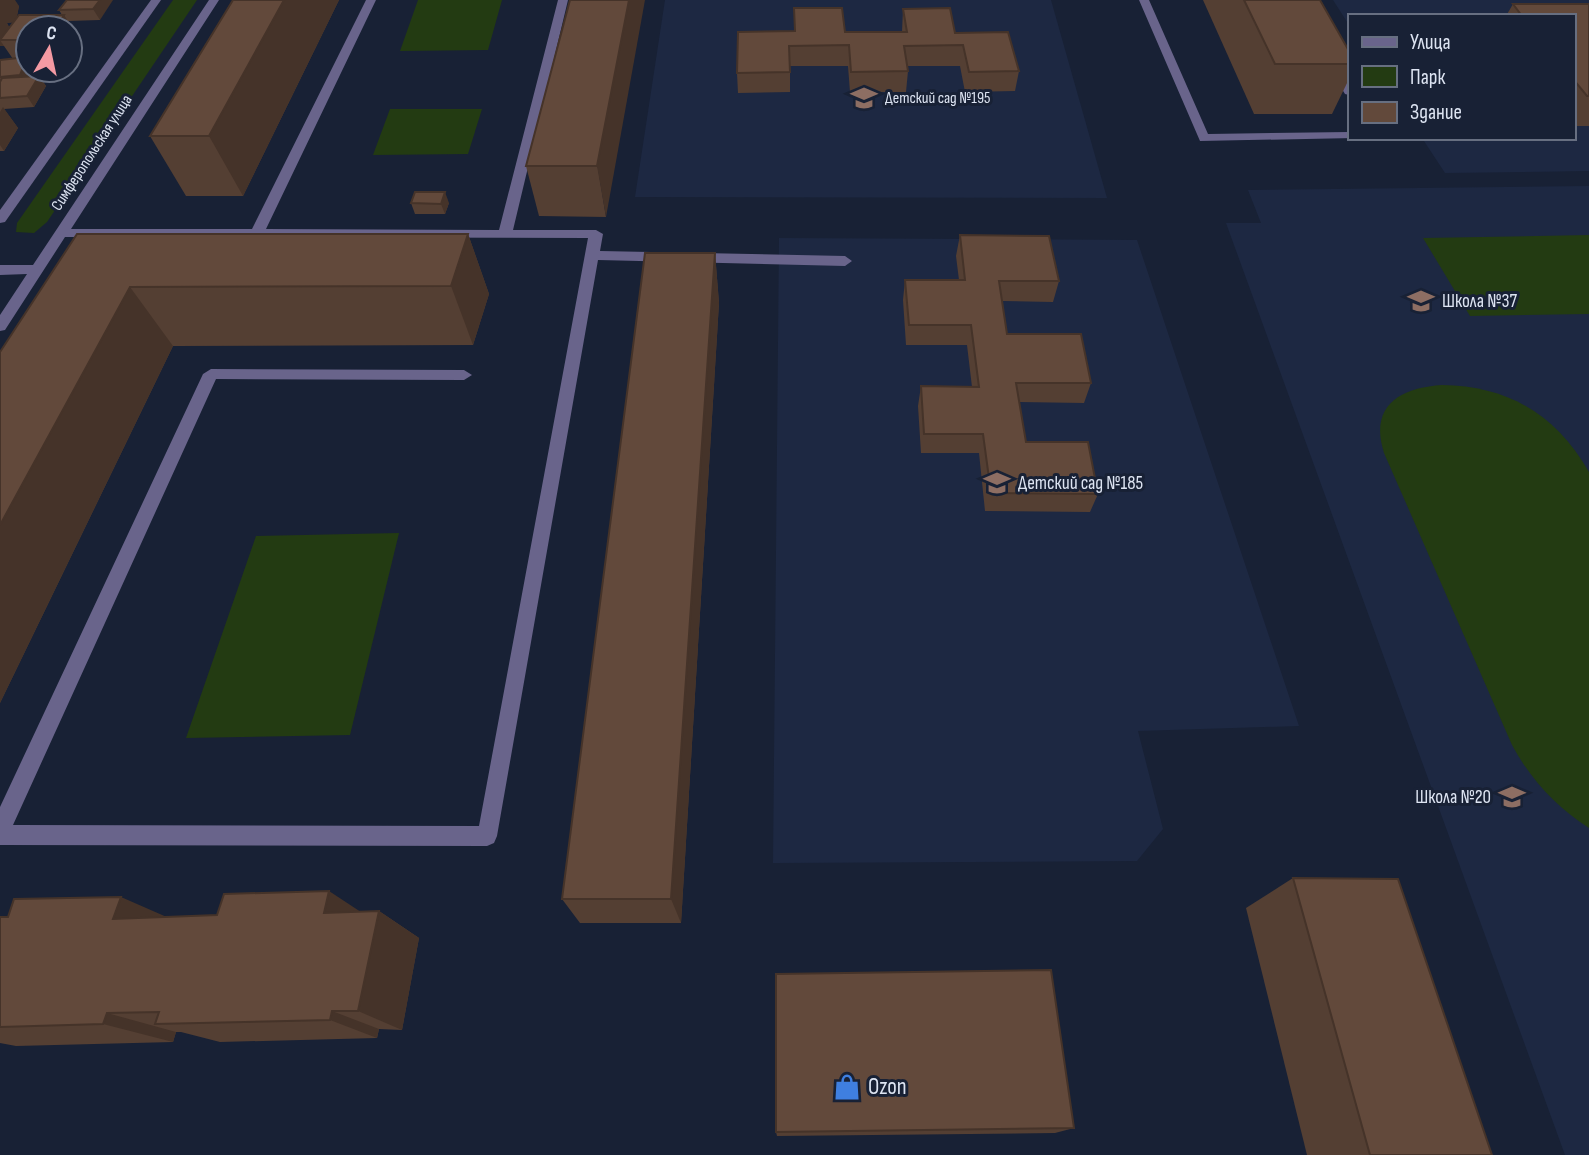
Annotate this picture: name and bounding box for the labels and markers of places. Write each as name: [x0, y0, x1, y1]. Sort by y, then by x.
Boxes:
school or university icon: Детский сад №195: [849, 83, 879, 113]
place label: Детский сад №195: [885, 89, 990, 108]
school or university icon: Школа №37: [1406, 286, 1436, 316]
place label: Школа №37: [1442, 290, 1517, 313]
school or university icon: Детский сад №185: [982, 468, 1012, 498]
place label: Детский сад №185: [1018, 472, 1143, 495]
school or university icon: Школа №20: [1497, 782, 1527, 812]
place label: Школа №20: [1415, 786, 1491, 809]
shop icon: Ozon: [832, 1072, 862, 1102]
place label: Ozon: [868, 1073, 907, 1101]

